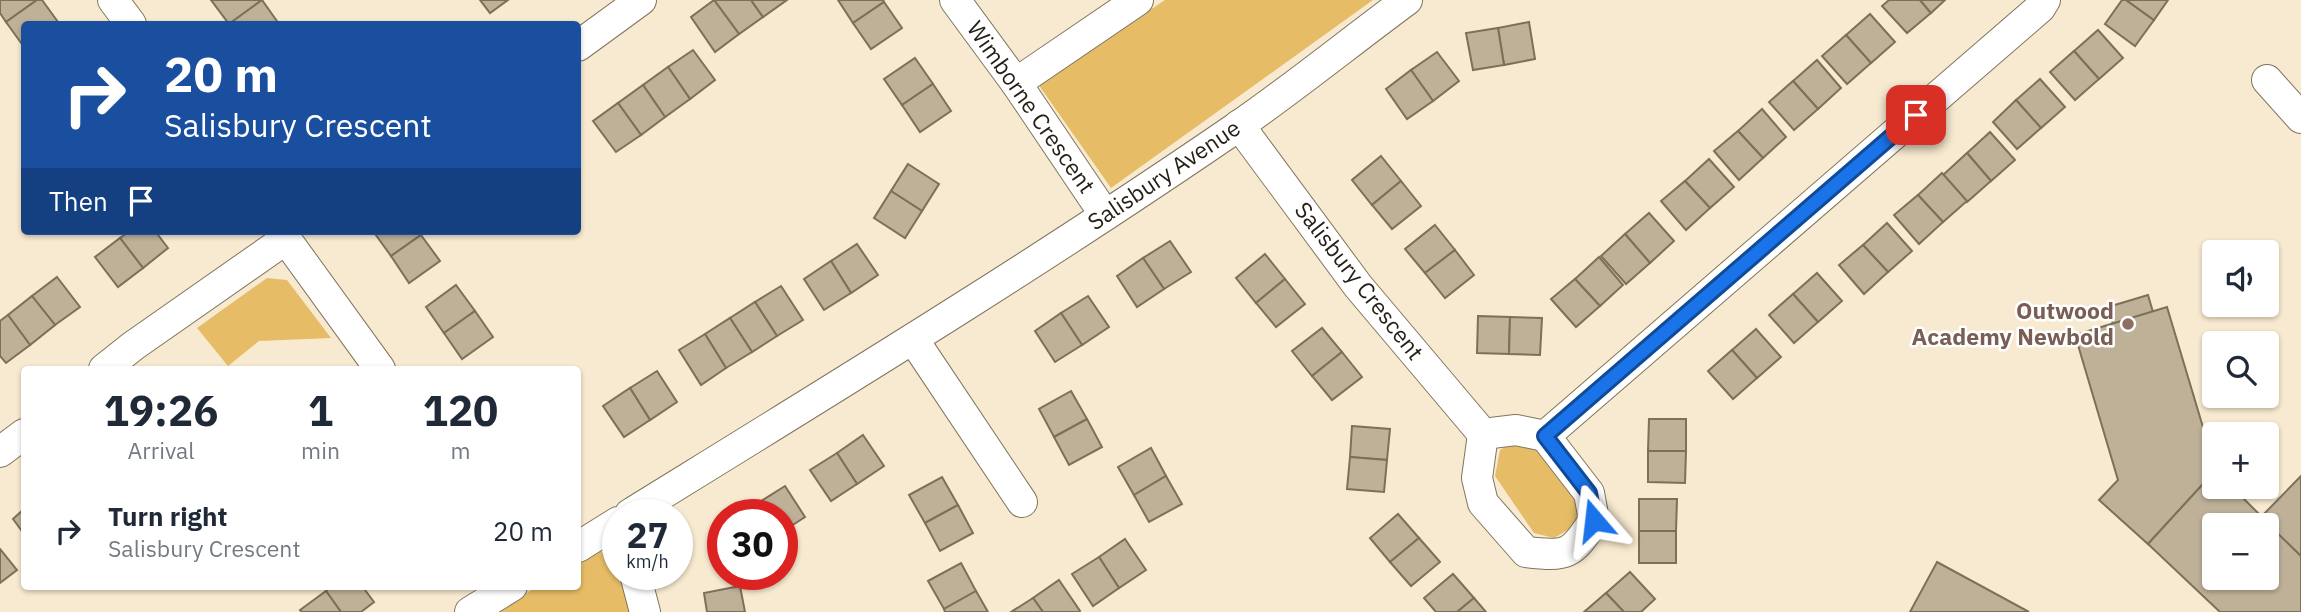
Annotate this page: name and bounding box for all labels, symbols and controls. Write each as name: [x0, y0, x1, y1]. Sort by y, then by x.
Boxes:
street label: Wimborne Crescent: [961, 14, 1103, 198]
text: 20 m: [164, 42, 278, 105]
icon: right: [49, 49, 140, 140]
pin: [1886, 85, 1946, 145]
icon: arrive: [1897, 96, 1935, 134]
text: Salisbury Crescent: [164, 104, 432, 146]
street label: Salisbury Avenue: [1081, 112, 1245, 236]
icon: arrive: [122, 182, 160, 220]
text: Then: [49, 184, 108, 218]
street label: Salisbury Crescent: [1289, 195, 1431, 365]
map controls: [2202, 240, 2279, 590]
button: sound: [2202, 240, 2279, 317]
place label: Outwood Academy Newbold: [1912, 295, 2114, 351]
marker: Outwood Academy Newbold: [2120, 316, 2136, 332]
button: search: [2202, 331, 2279, 408]
text: 19:26: [104, 383, 218, 438]
text: 1: [308, 383, 333, 438]
text: 120: [423, 383, 498, 438]
button: +: [2202, 422, 2279, 499]
text: Arrival: [128, 435, 195, 465]
text: min: [301, 435, 340, 465]
text: m: [450, 435, 471, 465]
position arrow: [1557, 483, 1631, 557]
text: Turn right: [108, 499, 227, 533]
speed limit sign: 30: [707, 499, 798, 590]
icon: right: [49, 512, 87, 550]
text: 27: [626, 512, 669, 558]
button: −: [2202, 513, 2279, 590]
text: 20 m: [493, 514, 553, 548]
text: Salisbury Crescent: [108, 533, 300, 563]
text: km/h: [626, 550, 669, 573]

